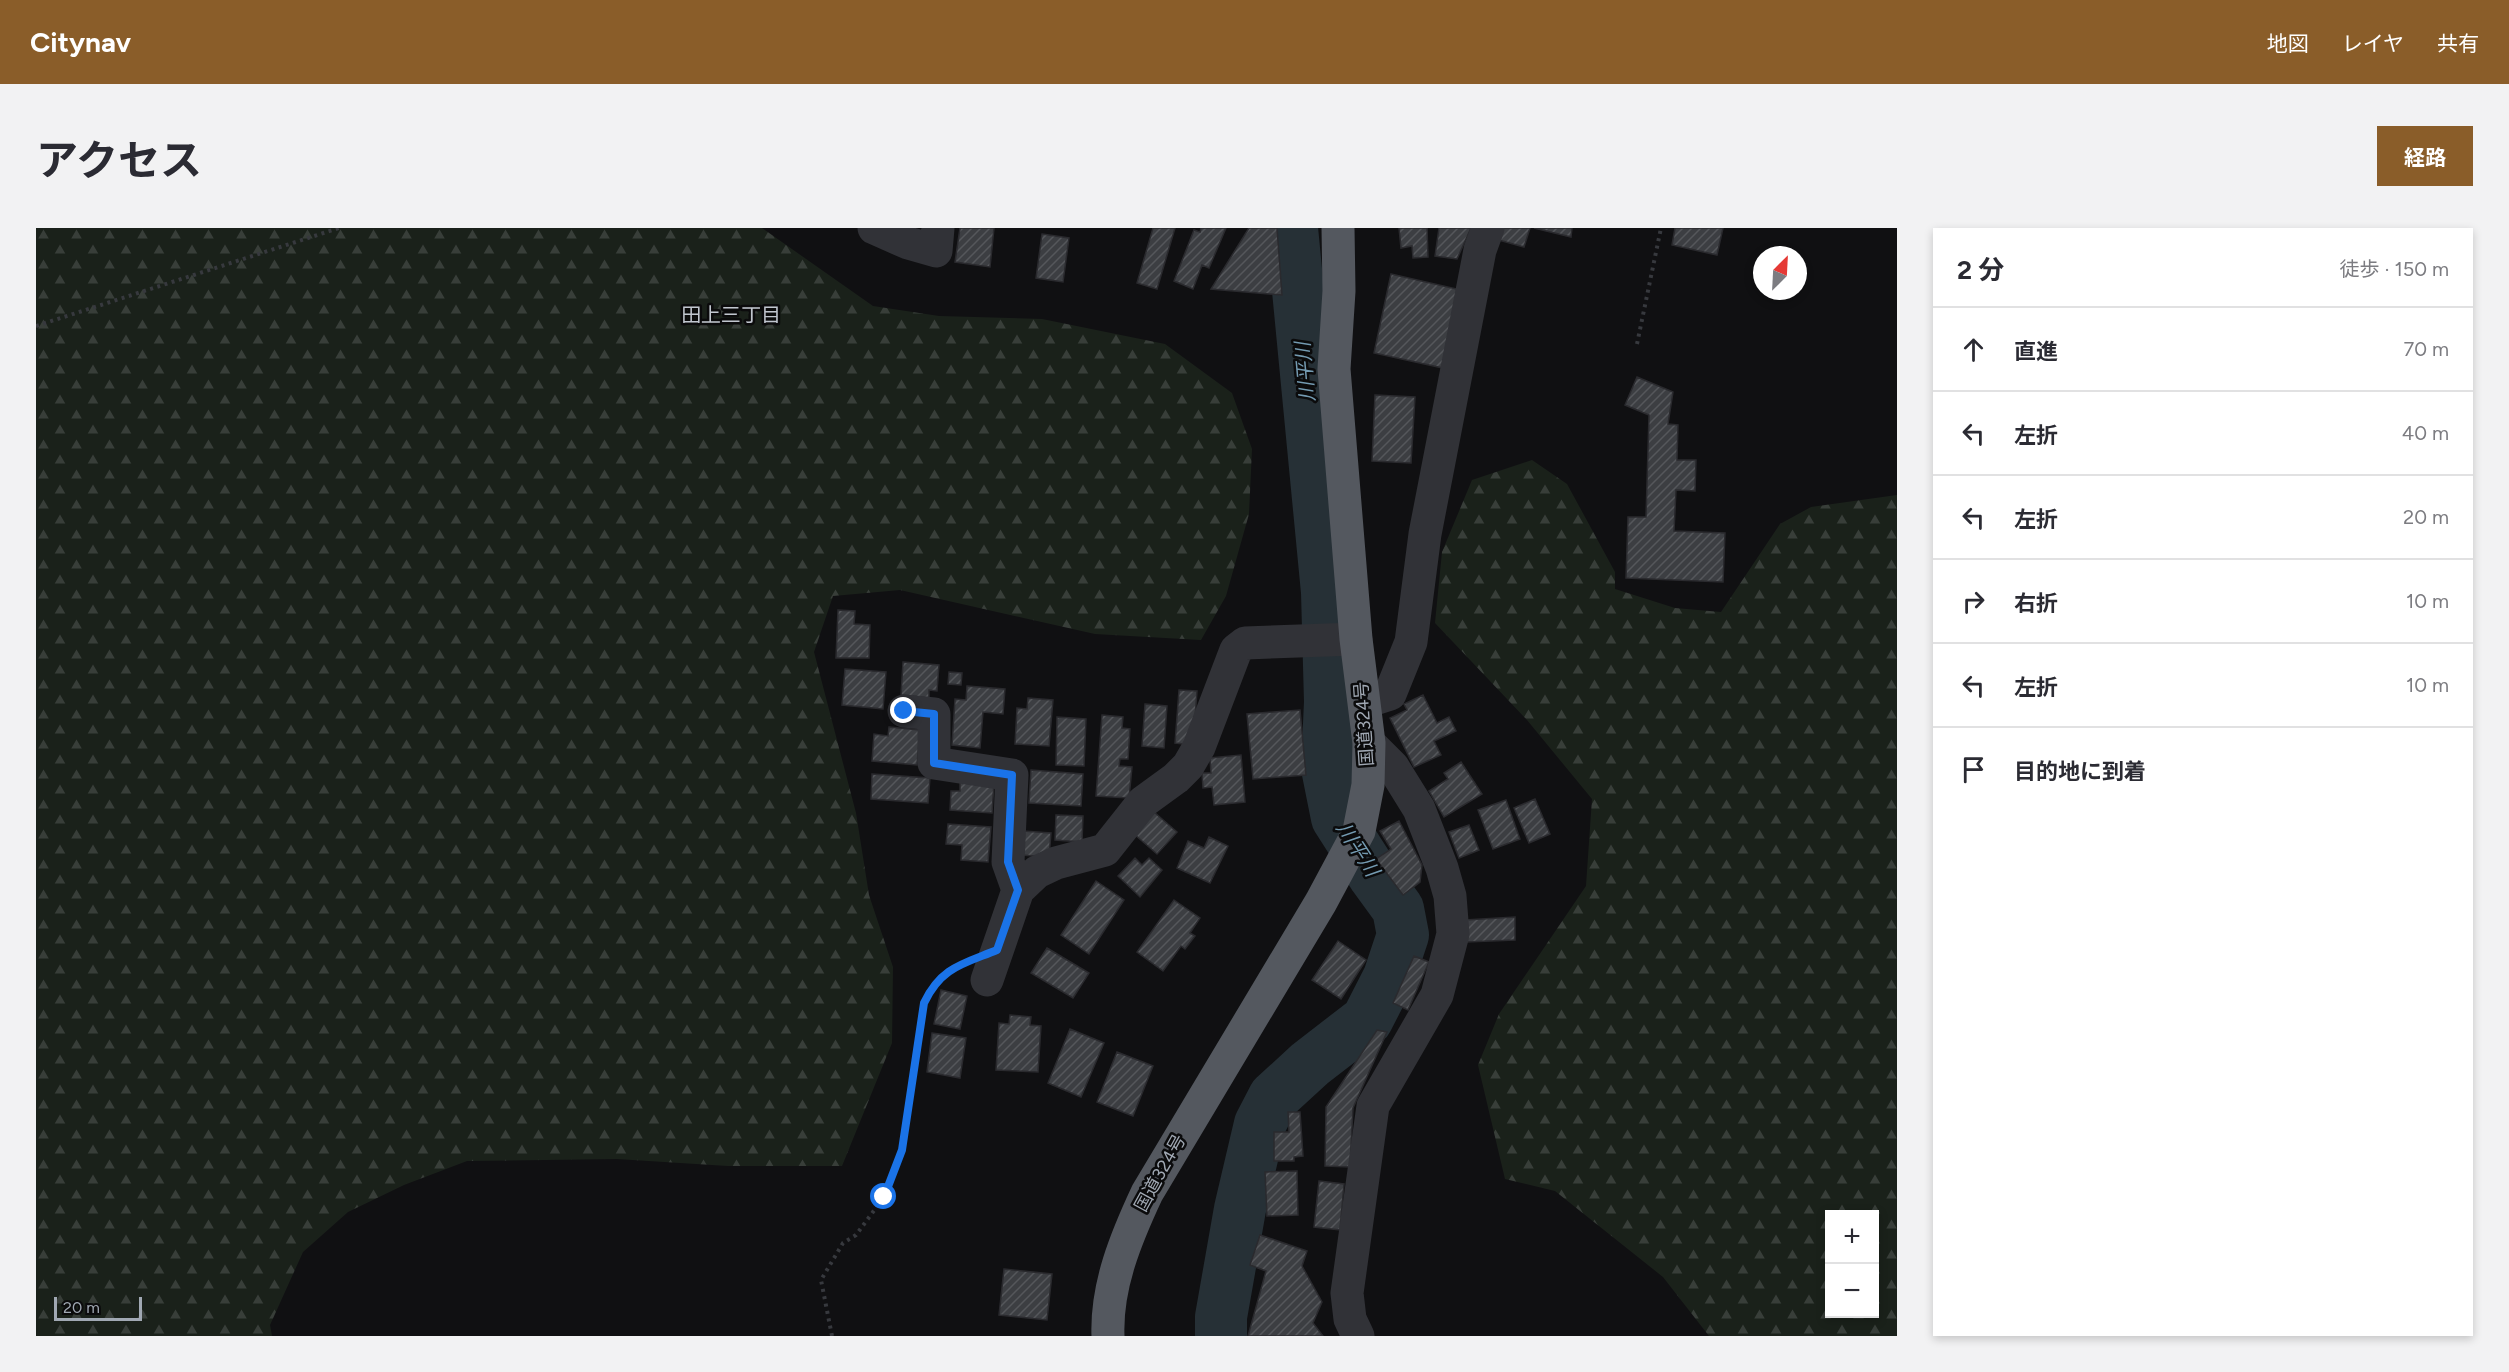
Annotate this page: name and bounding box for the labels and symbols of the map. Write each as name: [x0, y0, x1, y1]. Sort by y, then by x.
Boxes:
north arrow: [1753, 246, 1807, 300]
district label: 田上三丁目: [681, 303, 781, 327]
water label: 川平川: [1290, 339, 1320, 403]
street label: 国道324号: [1350, 681, 1378, 767]
route end: [890, 697, 916, 723]
water label: 川平川: [1332, 817, 1385, 882]
street label: 国道324号: [1130, 1130, 1190, 1216]
route start: [870, 1183, 896, 1209]
scale bar: [54, 1294, 142, 1322]

